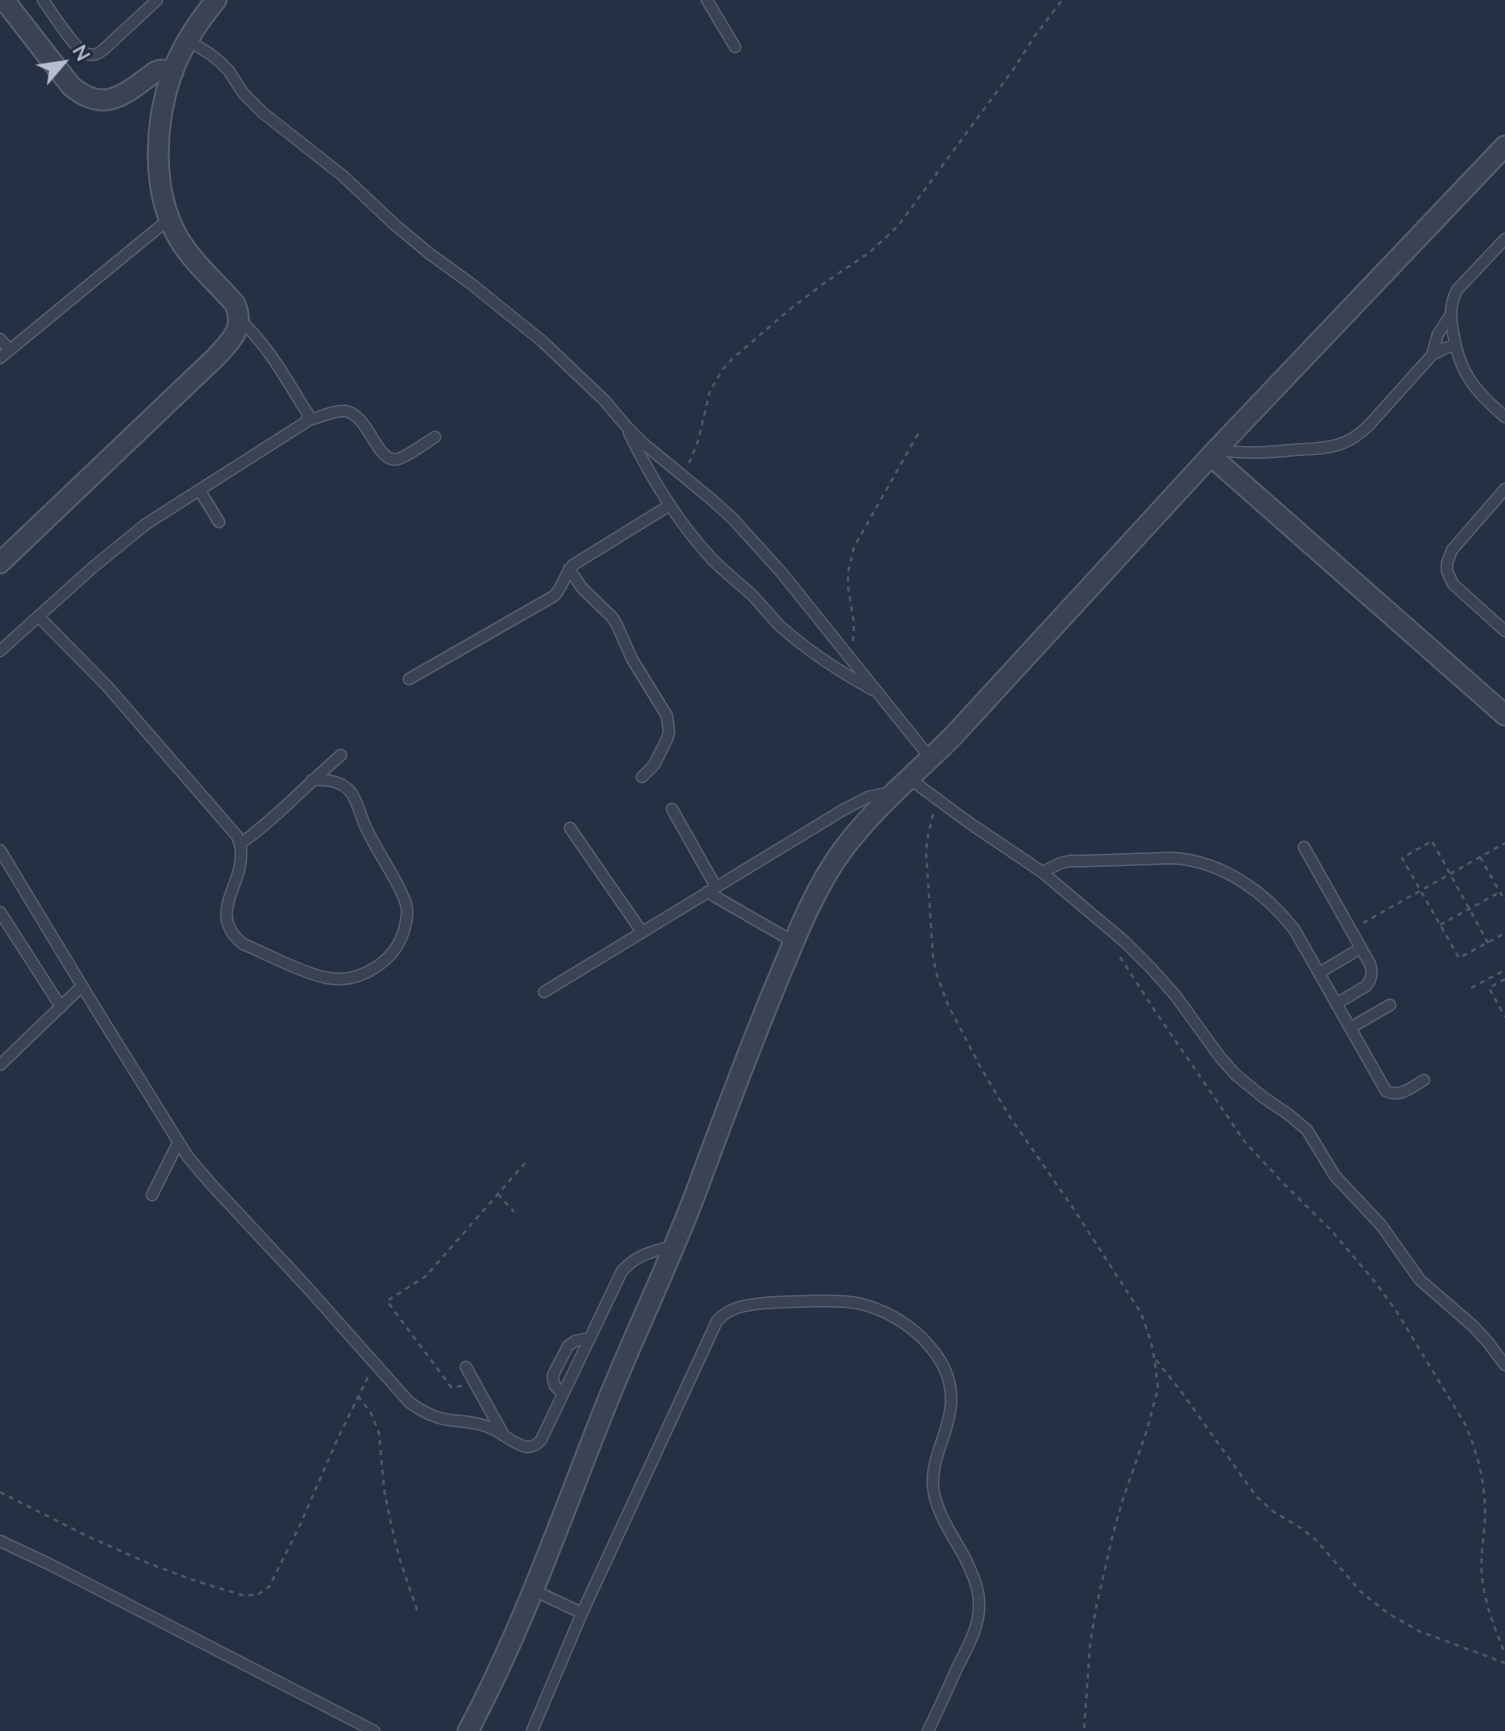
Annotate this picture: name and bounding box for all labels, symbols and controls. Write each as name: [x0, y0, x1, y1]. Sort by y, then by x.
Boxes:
north arrow: [28, 28, 98, 98]
text: N: [68, 41, 95, 65]

